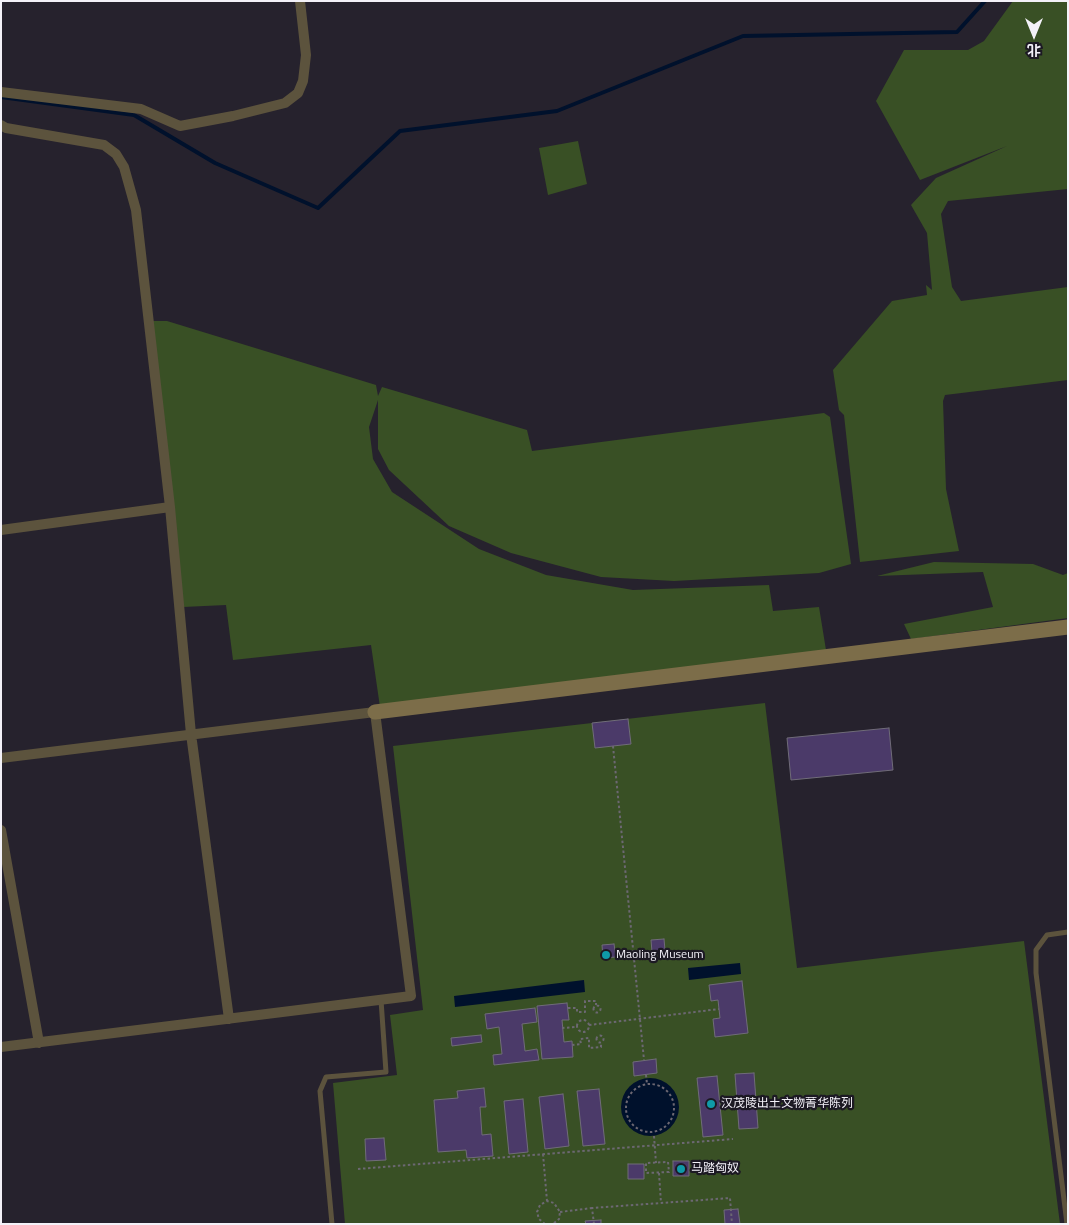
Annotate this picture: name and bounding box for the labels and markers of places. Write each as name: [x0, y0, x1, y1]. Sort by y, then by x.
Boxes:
place label: Maoling Museum: [616, 948, 704, 962]
marker: Maoling Museum: [600, 949, 612, 961]
place label: 汉茂陵出土文物菁华陈列: [721, 1097, 853, 1111]
marker: 汉茂陵出土文物菁华陈列: [705, 1098, 717, 1110]
place label: 马踏匈奴: [691, 1162, 739, 1176]
marker: 马踏匈奴: [675, 1163, 687, 1175]

